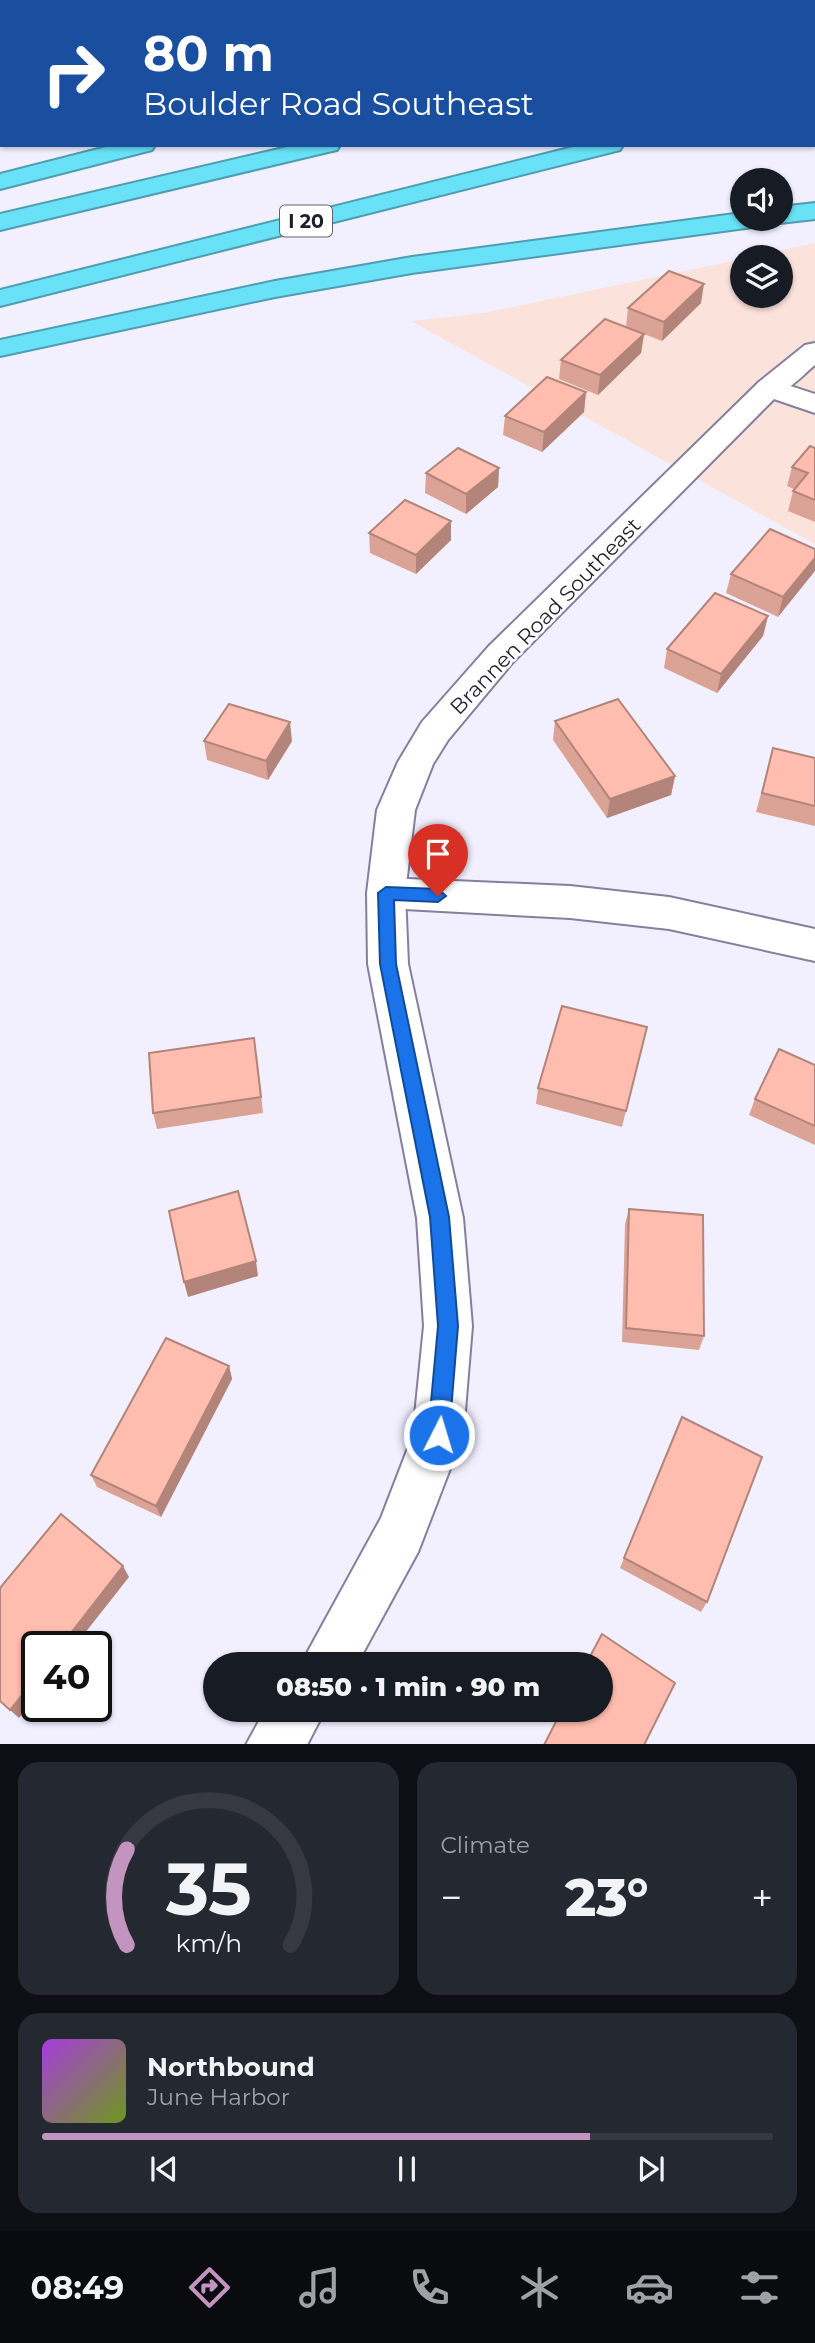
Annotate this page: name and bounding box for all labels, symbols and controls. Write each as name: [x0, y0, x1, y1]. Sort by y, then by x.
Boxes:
text: 80 m: [143, 24, 274, 83]
icon: right: [28, 28, 119, 119]
text: Boulder Road Southeast: [143, 84, 534, 123]
map controls: [730, 168, 793, 308]
button: sound: [730, 168, 793, 231]
road number: I 20: [280, 206, 332, 236]
button: layers: [730, 245, 793, 308]
street label: Brannen Road Southeast: [445, 513, 645, 719]
pin: [408, 824, 468, 896]
icon: arrive: [419, 835, 457, 873]
position arrow: [402, 1398, 476, 1472]
speed limit sign: 40: [21, 1631, 112, 1722]
text: 08:50 · 1 min · 90 m: [276, 1671, 540, 1703]
text: Climate: [441, 1831, 530, 1859]
text: 35: [164, 1845, 251, 1933]
text: 23°: [565, 1866, 648, 1929]
text: −: [441, 1874, 462, 1921]
text: +: [751, 1874, 773, 1921]
text: km/h: [175, 1927, 242, 1957]
text: Northbound: [147, 2051, 315, 2083]
text: June Harbor: [147, 2083, 290, 2111]
icon: previous: [145, 2150, 183, 2188]
icon: pause: [388, 2150, 426, 2188]
icon: next: [632, 2150, 670, 2188]
icon: directions: [185, 2263, 234, 2312]
icon: music: [295, 2263, 344, 2312]
icon: phone: [405, 2263, 454, 2312]
icon: climate: [515, 2263, 564, 2312]
icon: car: [625, 2263, 674, 2312]
icon: filters: [735, 2263, 784, 2312]
text: 08:49: [31, 2268, 124, 2307]

